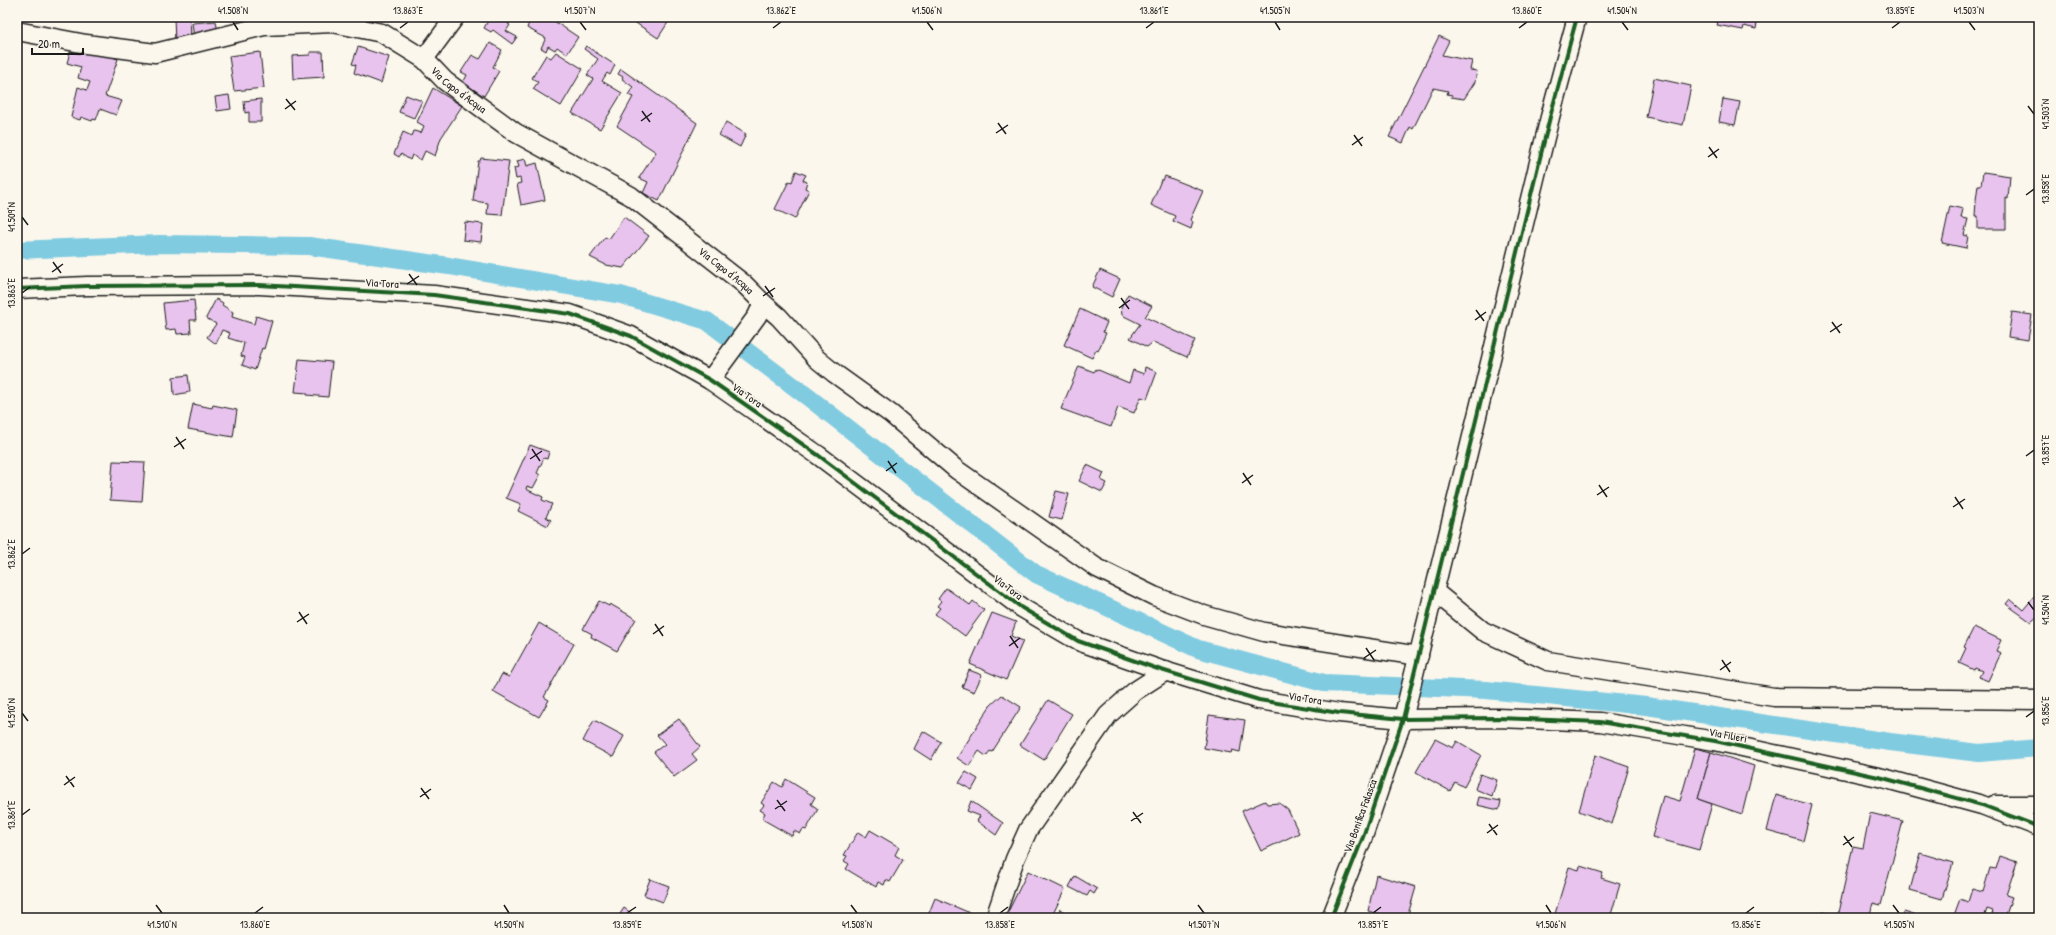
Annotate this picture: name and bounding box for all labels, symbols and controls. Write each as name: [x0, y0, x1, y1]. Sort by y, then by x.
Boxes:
text: 41.508°N: [218, 4, 248, 17]
text: 13.863°E: [393, 4, 423, 17]
text: 41.507°N: [565, 4, 595, 17]
text: 13.862°E: [766, 4, 797, 17]
text: 41.506°N: [912, 4, 942, 17]
text: 13.861°E: [1140, 4, 1169, 17]
text: 41.505°N: [1260, 4, 1290, 17]
text: 13.860°E: [1512, 4, 1542, 17]
text: 41.504°N: [1607, 4, 1637, 17]
text: 13.859°E: [1885, 4, 1915, 17]
text: 41.503°N: [1954, 4, 1984, 17]
scale bar: [32, 30, 83, 56]
text: 20 m: [38, 35, 60, 52]
street label: Via Capo d'Acqua: [428, 63, 490, 116]
text: 41.503°N: [2039, 99, 2052, 129]
text: 13.858°E: [2039, 173, 2052, 204]
text: 41.509°N: [5, 202, 18, 232]
street label: Via Capo d'Acqua: [696, 244, 757, 297]
street label: Via Tora: [365, 275, 400, 291]
text: 13.863°E: [5, 278, 18, 308]
street label: Via Tora: [729, 380, 765, 411]
text: 13.857°E: [2039, 434, 2052, 465]
text: 13.862°E: [5, 538, 18, 569]
street label: Via Tora: [990, 571, 1026, 603]
text: 41.504°N: [2039, 595, 2052, 625]
street label: Via Tora: [1287, 688, 1323, 708]
text: 13.856°E: [2039, 696, 2052, 726]
text: 41.510°N: [5, 698, 18, 728]
street label: Via Filieri: [1708, 724, 1748, 746]
street label: Via Bonifica Falasca: [1340, 777, 1380, 855]
text: 13.861°E: [5, 800, 18, 829]
text: 41.510°N: [147, 918, 177, 931]
text: 13.860°E: [240, 918, 270, 931]
text: 41.509°N: [494, 918, 524, 931]
text: 13.859°E: [612, 918, 642, 931]
text: 41.508°N: [842, 918, 872, 931]
text: 13.858°E: [985, 918, 1016, 931]
text: 41.507°N: [1189, 918, 1219, 931]
text: 13.857°E: [1358, 918, 1389, 931]
text: 41.506°N: [1536, 918, 1566, 931]
text: 13.856°E: [1731, 918, 1761, 931]
text: 41.505°N: [1884, 918, 1914, 931]

